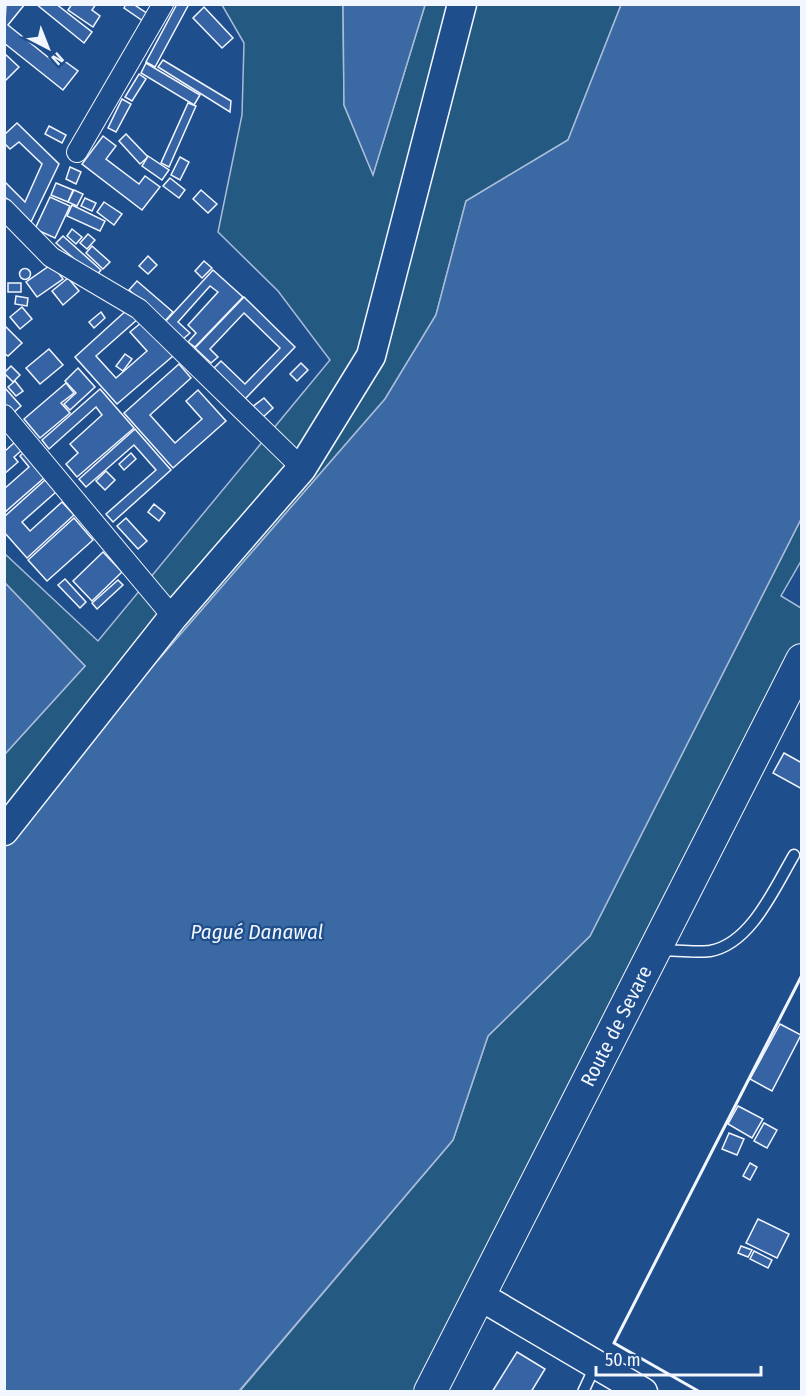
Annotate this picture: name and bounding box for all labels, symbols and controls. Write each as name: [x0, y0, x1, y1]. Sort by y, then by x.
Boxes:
north arrow: [18, 18, 78, 78]
text: N: [48, 49, 68, 69]
water label: Pagué Danawal: [191, 919, 323, 945]
street label: Route de Sevare: [575, 962, 657, 1090]
scale bar: [596, 1339, 761, 1377]
text: 50 m: [605, 1349, 641, 1371]

